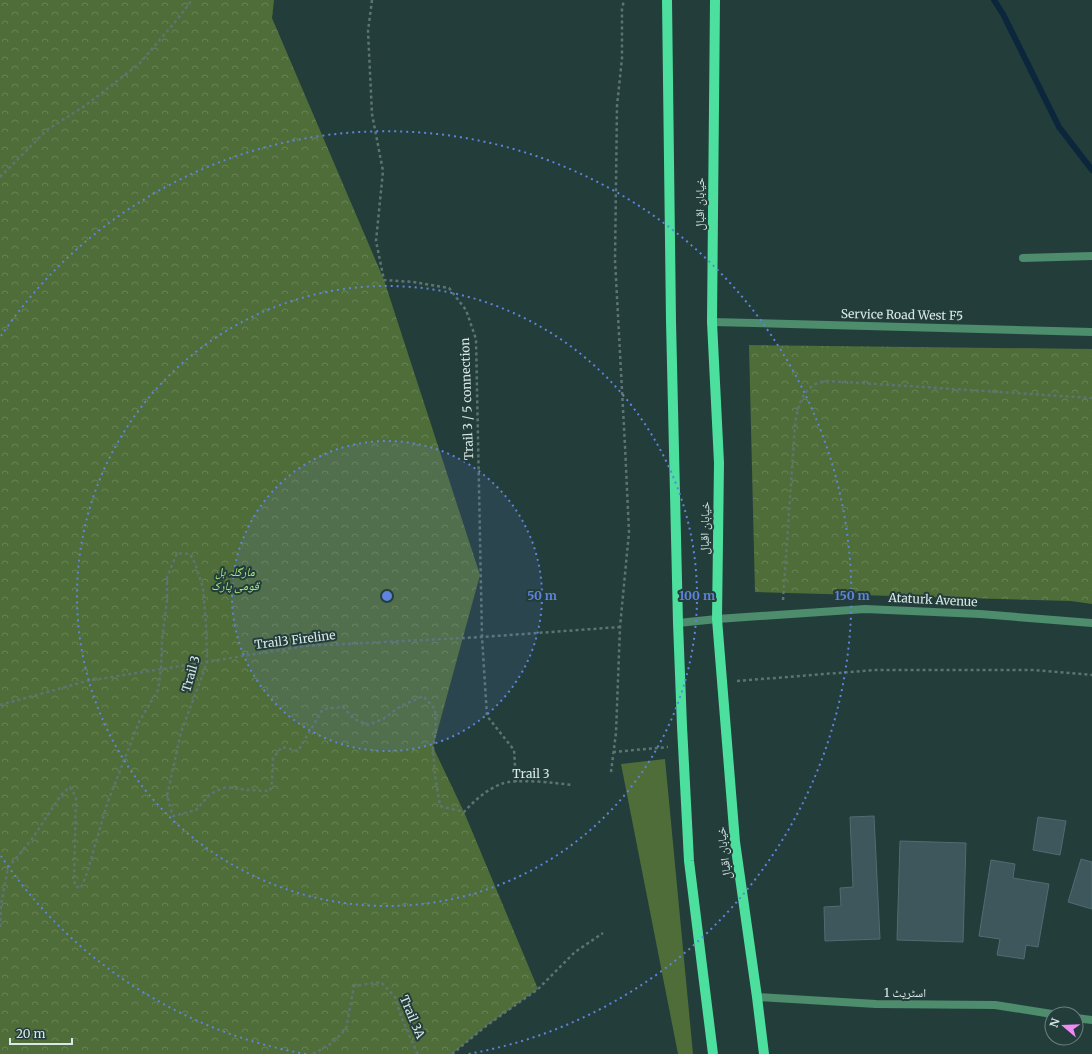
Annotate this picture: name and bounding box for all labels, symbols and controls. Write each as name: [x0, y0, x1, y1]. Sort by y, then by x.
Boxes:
street label: خیابان اقبال: [692, 177, 707, 230]
street label: Service Road West F5: [841, 306, 963, 323]
street label: Trail 3 / 5 connection: [457, 337, 476, 461]
street label: خیابان اقبال: [697, 501, 713, 555]
park label: مارگلہ ہل قومی پارک: [211, 564, 260, 594]
text: 50 m: [527, 588, 557, 603]
text: 100 m: [679, 588, 715, 603]
text: 150 m: [835, 588, 870, 603]
centre of rings: [380, 589, 394, 603]
street label: Ataturk Avenue: [887, 590, 978, 609]
street label: Trail3 Fireline: [254, 627, 336, 652]
street label: Trail 3: [178, 654, 203, 694]
street label: Trail 3: [512, 766, 550, 781]
street label: خیابان اقبال: [713, 826, 735, 880]
street label: اسٹریٹ 1: [884, 985, 926, 1000]
street label: Trail 3A: [397, 993, 428, 1041]
north arrow: [1044, 1006, 1084, 1046]
text: N: [1047, 1016, 1063, 1029]
scale bar: [10, 1020, 72, 1046]
text: 20 m: [16, 1026, 45, 1041]

